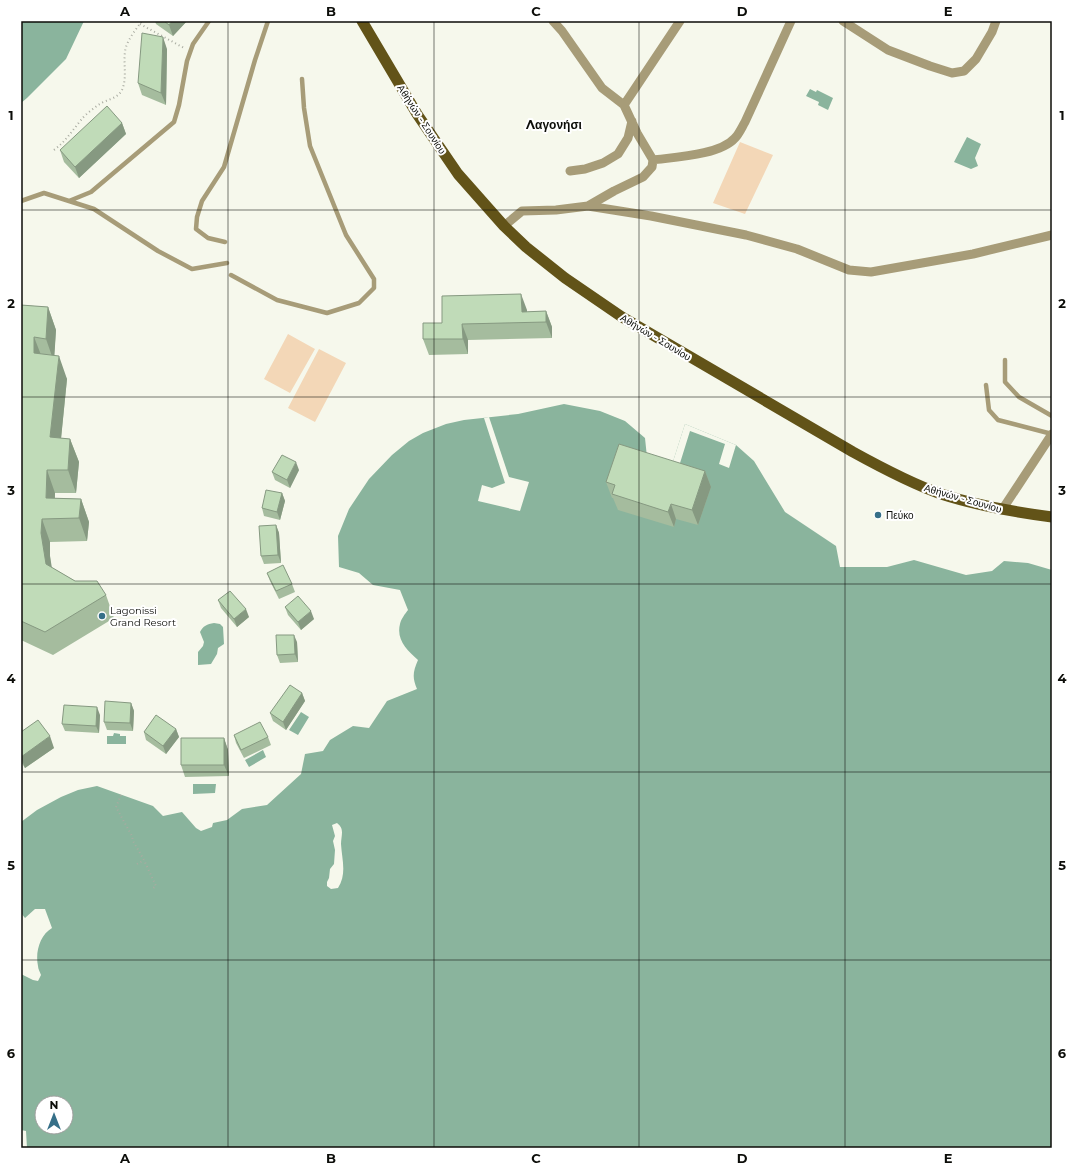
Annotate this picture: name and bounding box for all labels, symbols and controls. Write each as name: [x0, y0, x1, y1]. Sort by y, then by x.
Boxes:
text: A: [119, 3, 131, 19]
text: B: [326, 3, 336, 19]
text: C: [531, 3, 541, 19]
text: D: [737, 3, 748, 19]
text: E: [944, 3, 953, 19]
street label: Αθήνών - Σουνίου: [394, 82, 449, 156]
text: 1: [8, 107, 14, 123]
text: 1: [1059, 107, 1065, 123]
district label: Λαγονήσι: [525, 117, 582, 132]
text: 2: [7, 295, 15, 311]
text: 2: [1058, 295, 1066, 311]
street label: Αθήνών - Σουνίου: [618, 311, 693, 364]
street label: Αθήνών - Σουνίου: [923, 481, 1003, 516]
text: 3: [6, 482, 15, 498]
text: 3: [1057, 482, 1066, 498]
place label: Πεύκο: [886, 509, 914, 522]
marker: Πεύκο: [873, 510, 883, 520]
place label: Lagonissi Grand Resort: [110, 604, 176, 629]
marker: Lagonissi Grand Resort: [97, 611, 107, 621]
text: 4: [7, 670, 16, 686]
text: 4: [1058, 670, 1067, 686]
text: 5: [7, 857, 15, 873]
text: 5: [1058, 857, 1066, 873]
text: 6: [7, 1045, 16, 1061]
text: 6: [1058, 1045, 1067, 1061]
north arrow: [34, 1095, 74, 1135]
text: N: [50, 1098, 58, 1112]
text: A: [119, 1150, 131, 1166]
text: B: [326, 1150, 336, 1166]
text: C: [531, 1150, 541, 1166]
text: D: [737, 1150, 748, 1166]
text: E: [944, 1150, 953, 1166]

